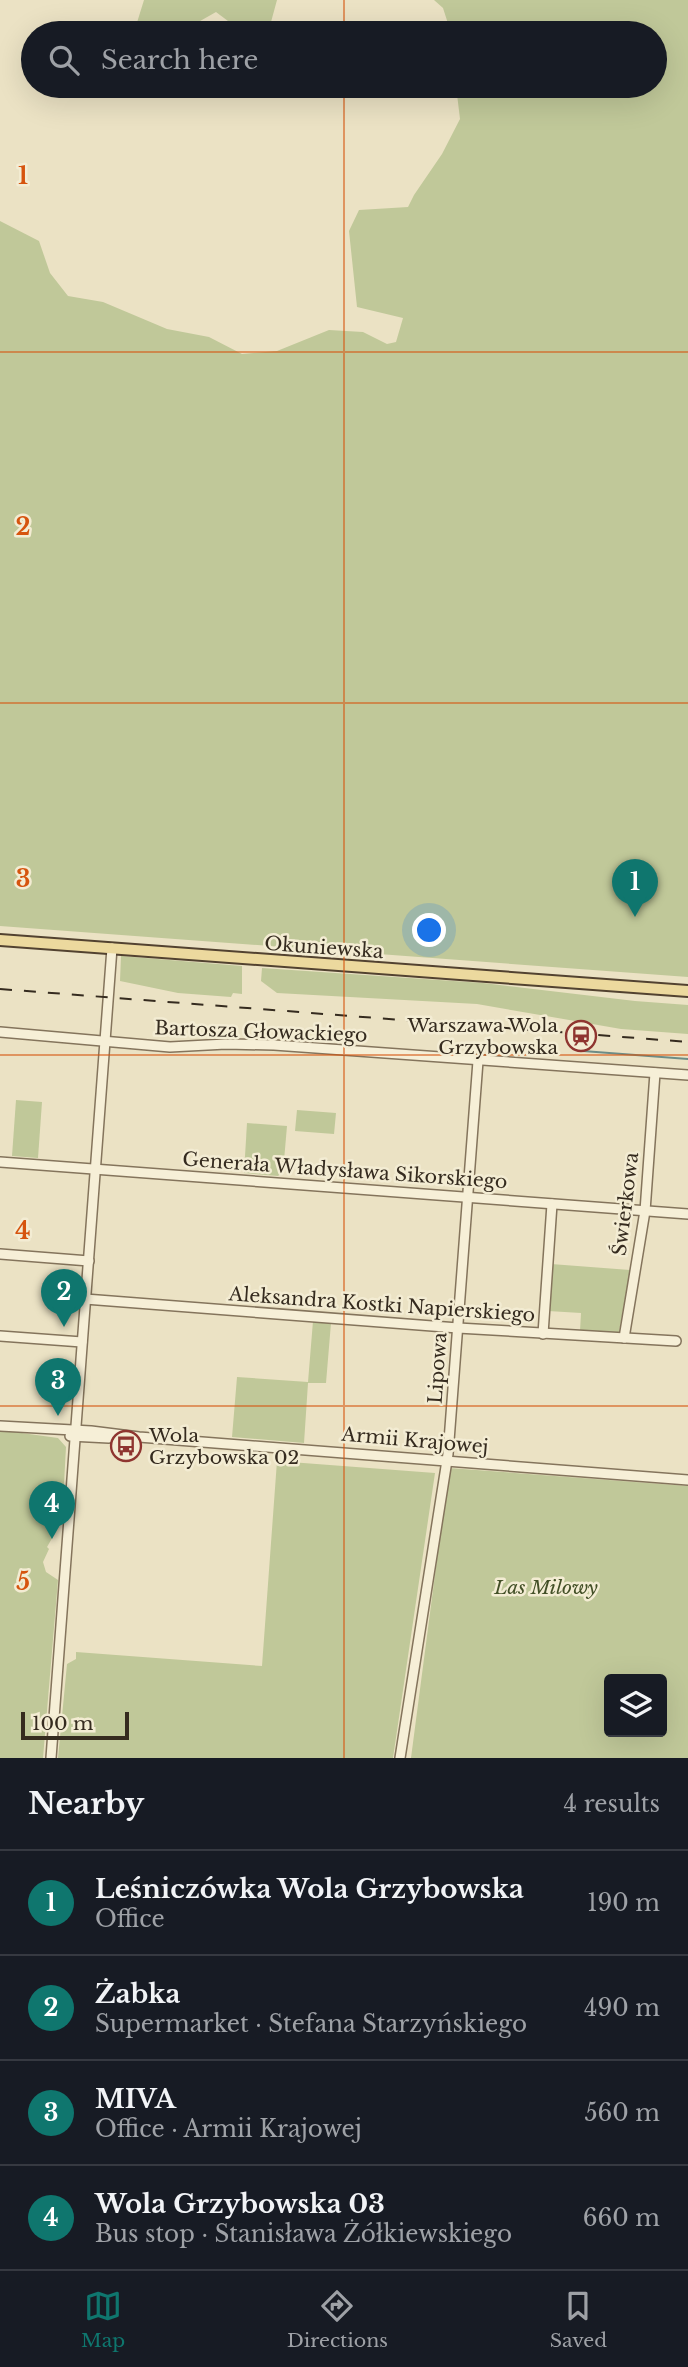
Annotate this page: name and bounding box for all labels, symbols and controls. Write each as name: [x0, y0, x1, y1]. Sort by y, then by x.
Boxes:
search box: [21, 21, 667, 98]
icon: search: [45, 41, 83, 79]
text: Search here: [101, 44, 258, 76]
text: 1: [18, 162, 28, 190]
text: 2: [16, 513, 30, 541]
pin: 1: [612, 859, 658, 917]
text: 3: [16, 865, 30, 893]
your location: [412, 913, 446, 947]
street label: Okuniewska: [264, 932, 385, 963]
place label: Warszawa Wola Grzybowska: [406, 1014, 558, 1059]
street label: Bartosza Głowackiego: [154, 1016, 368, 1047]
station icon: Warszawa Wola Grzybowska: [564, 1019, 598, 1053]
street label: Generała Władysława Sikorskiego: [182, 1148, 508, 1193]
street label: Świerkowa: [608, 1151, 643, 1257]
text: 4: [15, 1217, 31, 1245]
pin: 2: [41, 1269, 87, 1327]
street label: Aleksandra Kostki Napierskiego: [227, 1282, 536, 1327]
street label: Lipowa: [424, 1331, 452, 1405]
pin: 3: [35, 1358, 81, 1416]
street label: Armii Krajowej: [340, 1423, 489, 1458]
place label: Wola Grzybowska 02: [148, 1424, 299, 1469]
bus stop icon: Wola Grzybowska 02: [109, 1429, 143, 1463]
pin: 4: [29, 1481, 75, 1539]
text: 5: [16, 1568, 30, 1596]
park label: Las Milowy: [493, 1576, 598, 1599]
map controls: [604, 1674, 667, 1737]
button: layers: [604, 1674, 667, 1737]
scale bar: [21, 1709, 130, 1741]
text: 100 m: [32, 1712, 93, 1735]
text: Nearby: [28, 1785, 144, 1822]
text: 4 results: [564, 1790, 660, 1818]
text: Leśniczówka Wola Grzybowska: [95, 1873, 524, 1905]
text: 1: [46, 1889, 56, 1917]
text: 190 m: [587, 1889, 660, 1917]
text: Office: [95, 1905, 165, 1933]
text: Żabka: [95, 1978, 180, 2010]
text: 2: [44, 1994, 58, 2022]
text: 490 m: [584, 1994, 660, 2022]
text: Supermarket · Stefana Starzyńskiego: [95, 2010, 527, 2038]
text: MIVA: [95, 2083, 176, 2115]
text: 3: [44, 2099, 58, 2127]
text: 560 m: [584, 2099, 660, 2127]
text: Office · Armii Krajowej: [95, 2115, 362, 2143]
text: Wola Grzybowska 03: [95, 2188, 385, 2220]
text: 4: [43, 2204, 59, 2232]
text: 660 m: [583, 2204, 660, 2232]
text: Bus stop · Stanisława Żółkiewskiego: [95, 2220, 512, 2248]
tab: Map: [81, 2287, 125, 2352]
tab: Directions: [287, 2287, 388, 2352]
tab: Saved: [550, 2287, 607, 2352]

